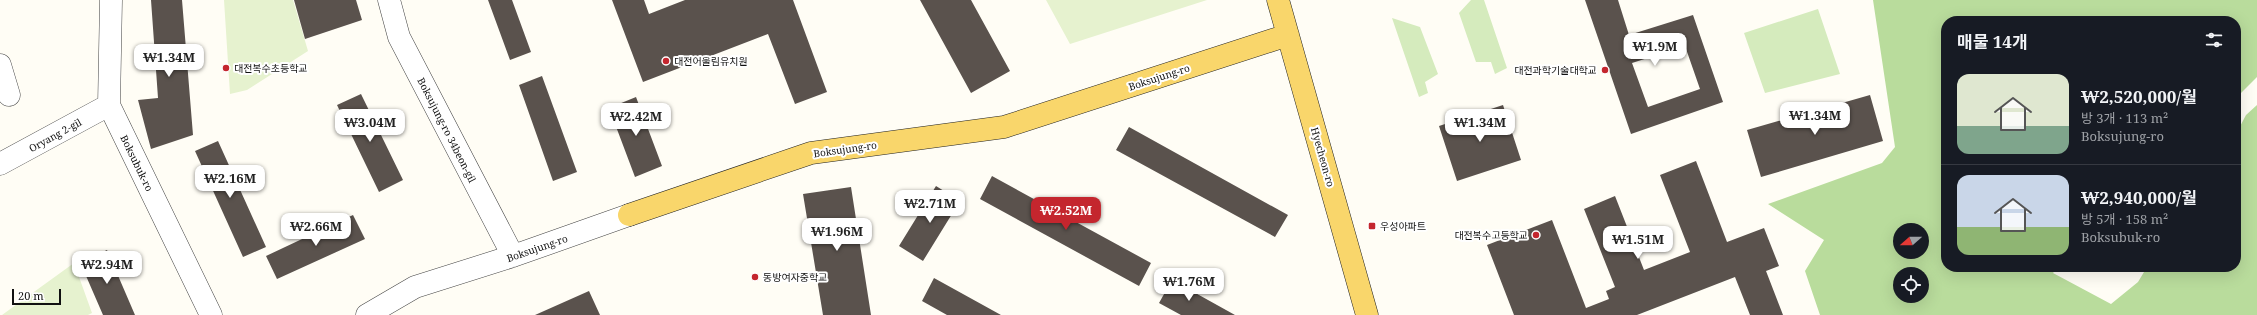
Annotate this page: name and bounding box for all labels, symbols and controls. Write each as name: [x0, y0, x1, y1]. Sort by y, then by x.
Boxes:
icon: filters: [2203, 29, 2225, 51]
text: 매물 14개: [1957, 30, 2028, 53]
pin: ₩1.9M: [1627, 33, 1683, 67]
text: ₩1.9M: [1633, 37, 1677, 55]
pin: ₩1.34M: [136, 44, 202, 78]
text: ₩1.34M: [143, 48, 195, 66]
place label: 대전어울림유치원: [674, 54, 748, 68]
marker: 대전어울림유치원: [661, 56, 671, 66]
street label: Boksujung-ro: [1127, 60, 1192, 94]
place label: 대전복수초등학교: [234, 61, 308, 75]
marker: 대전복수초등학교: [221, 63, 231, 73]
place label: 대전과학기술대학교: [1514, 63, 1597, 77]
marker: 대전과학기술대학교: [1600, 65, 1610, 75]
street label: Boksujung-ro 34beon-gil: [414, 75, 480, 185]
text: ₩2,520,000/월: [2081, 85, 2197, 108]
icon: home: [1989, 90, 2037, 138]
pin: ₩1.34M: [1782, 102, 1848, 136]
pin: ₩2.42M: [603, 103, 669, 137]
text: ₩1.34M: [1789, 106, 1841, 124]
text: ₩2.42M: [610, 107, 662, 125]
pin: ₩3.04M: [337, 109, 403, 143]
pin: ₩1.34M: [1447, 109, 1513, 143]
text: 방 3개 · 113 m²: [2081, 109, 2168, 127]
text: ₩3.04M: [344, 113, 396, 131]
text: ₩1.34M: [1454, 113, 1506, 131]
street label: Oryang 2-gil: [26, 115, 84, 155]
street label: Hyecheon-ro: [1308, 126, 1338, 189]
text: Boksujung-ro: [2081, 127, 2164, 145]
street label: Boksubuk-ro: [117, 133, 157, 194]
street label: Boksujung-ro: [812, 138, 878, 160]
pin: ₩2.16M: [197, 165, 263, 199]
text: ₩2.16M: [204, 169, 256, 187]
text: ₩2,940,000/월: [2081, 186, 2197, 209]
pin: ₩2.71M: [897, 190, 963, 224]
icon: home: [1989, 191, 2037, 239]
text: ₩2.71M: [904, 194, 956, 212]
pin: ₩2.52M: [1033, 197, 1099, 231]
text: ₩2.52M: [1040, 201, 1092, 219]
text: 방 5개 · 158 m²: [2081, 210, 2168, 228]
pin: ₩2.66M: [283, 213, 349, 247]
text: ₩2.66M: [290, 217, 342, 235]
pin: ₩1.96M: [804, 218, 870, 252]
place label: 우성아파트: [1380, 219, 1426, 233]
marker: 우성아파트: [1367, 221, 1377, 231]
text: ₩1.96M: [811, 222, 863, 240]
north arrow: [1893, 223, 1929, 259]
map controls: [1893, 223, 1929, 303]
pin: ₩1.51M: [1605, 226, 1671, 260]
place label: 대전복수고등학교: [1454, 228, 1528, 242]
text: Boksubuk-ro: [2081, 228, 2160, 246]
marker: 대전복수고등학교: [1531, 230, 1541, 240]
text: ₩1.51M: [1612, 230, 1664, 248]
street label: Boksujung-ro: [505, 231, 570, 265]
pin: ₩2.94M: [74, 251, 140, 285]
text: ₩2.94M: [81, 255, 133, 273]
button: locate: [1893, 267, 1929, 303]
pin: ₩1.76M: [1156, 268, 1222, 302]
place label: 동방여자중학교: [763, 270, 827, 284]
marker: 동방여자중학교: [750, 272, 760, 282]
text: ₩1.76M: [1163, 272, 1215, 290]
scale bar: [12, 287, 61, 306]
text: 20 m: [18, 288, 44, 303]

